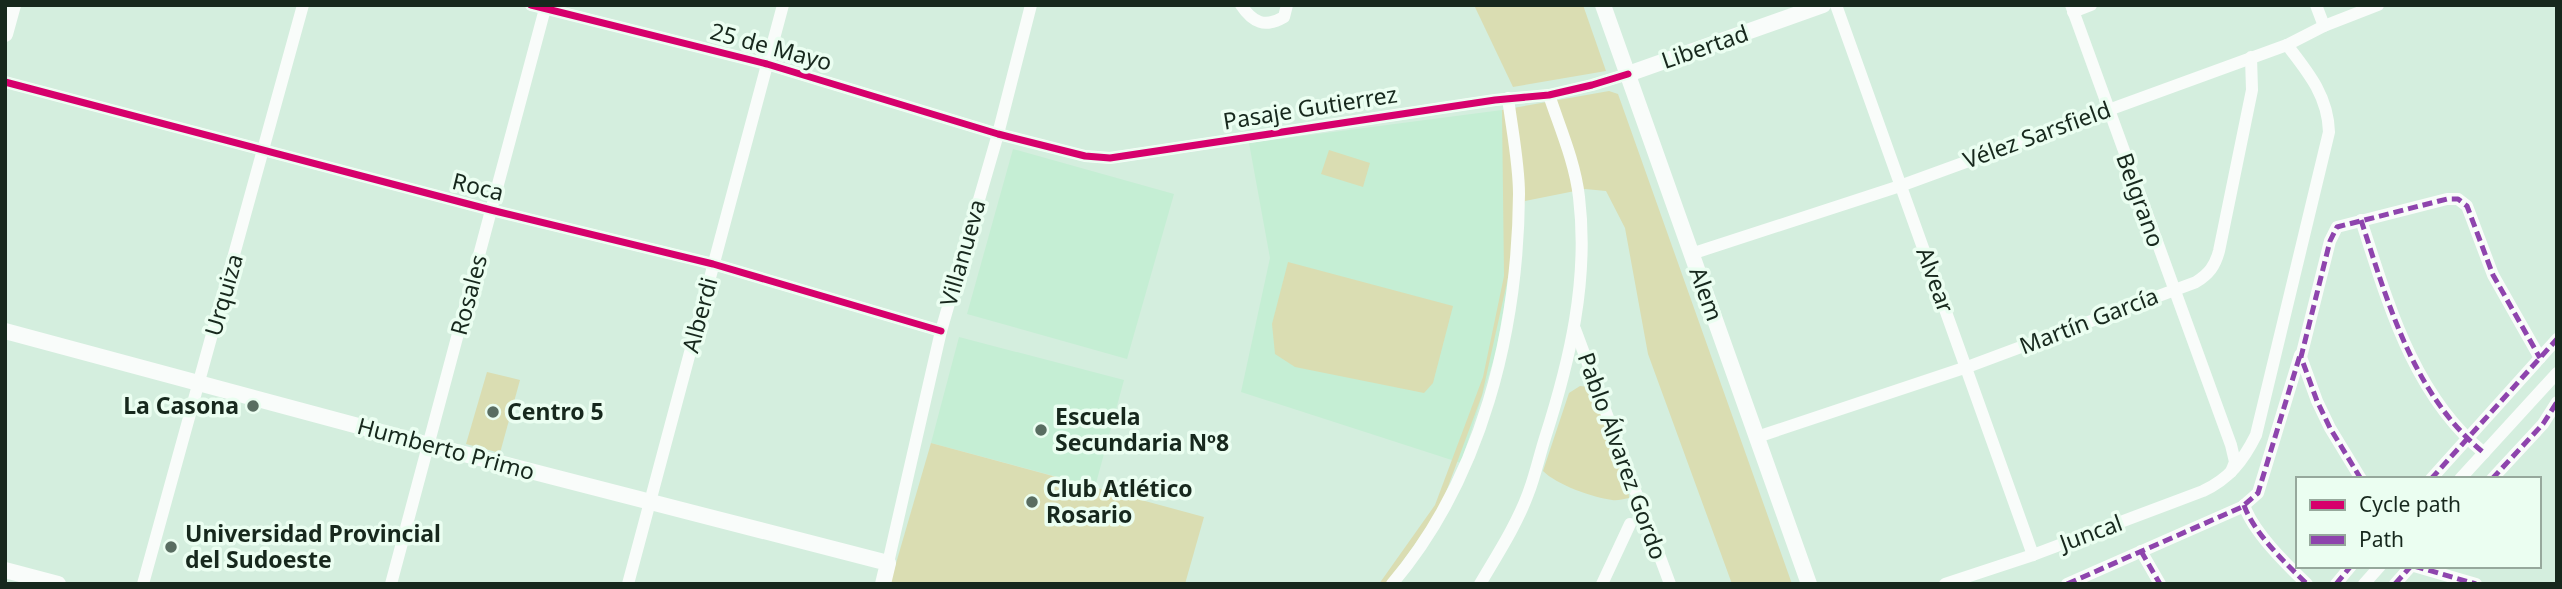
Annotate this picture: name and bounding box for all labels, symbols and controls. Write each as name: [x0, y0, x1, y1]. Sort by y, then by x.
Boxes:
street label: 25 de Mayo: [707, 14, 836, 78]
street label: Libertad: [1657, 16, 1752, 76]
street label: Pasaje Gutierrez: [1220, 77, 1399, 137]
street label: Vélez Sarsfield: [1958, 93, 2115, 176]
street label: Belgrano: [2109, 148, 2173, 251]
street label: Roca: [449, 164, 507, 208]
street label: Villanueva: [931, 195, 993, 310]
street label: Alvear: [1909, 242, 1963, 317]
street label: Urquiza: [196, 250, 250, 339]
street label: Rosales: [442, 251, 494, 339]
street label: Alem: [1682, 262, 1731, 325]
street label: Alberdi: [674, 273, 724, 356]
street label: Martín García: [2015, 279, 2163, 361]
street label: Pablo Álvarez Gordo: [1571, 348, 1675, 564]
place label: La Casona: [123, 389, 239, 421]
place label: Centro 5: [507, 395, 604, 427]
marker: La Casona: [245, 398, 261, 414]
place label: Escuela Secundaria Nº8: [1055, 400, 1229, 458]
marker: Centro 5: [485, 404, 501, 420]
street label: Humberto Primo: [354, 409, 538, 487]
marker: Escuela Secundaria Nº8: [1033, 422, 1049, 438]
place label: Club Atlético Rosario: [1046, 472, 1193, 530]
legend: [2296, 477, 2541, 568]
text: Cycle path: [2359, 490, 2461, 518]
marker: Club Atlético Rosario: [1024, 494, 1040, 510]
street label: Juncal: [2053, 506, 2126, 559]
place label: Universidad Provincial del Sudoeste: [185, 517, 441, 575]
text: Path: [2359, 525, 2404, 553]
marker: Universidad Provincial del Sudoeste: [163, 539, 179, 555]

